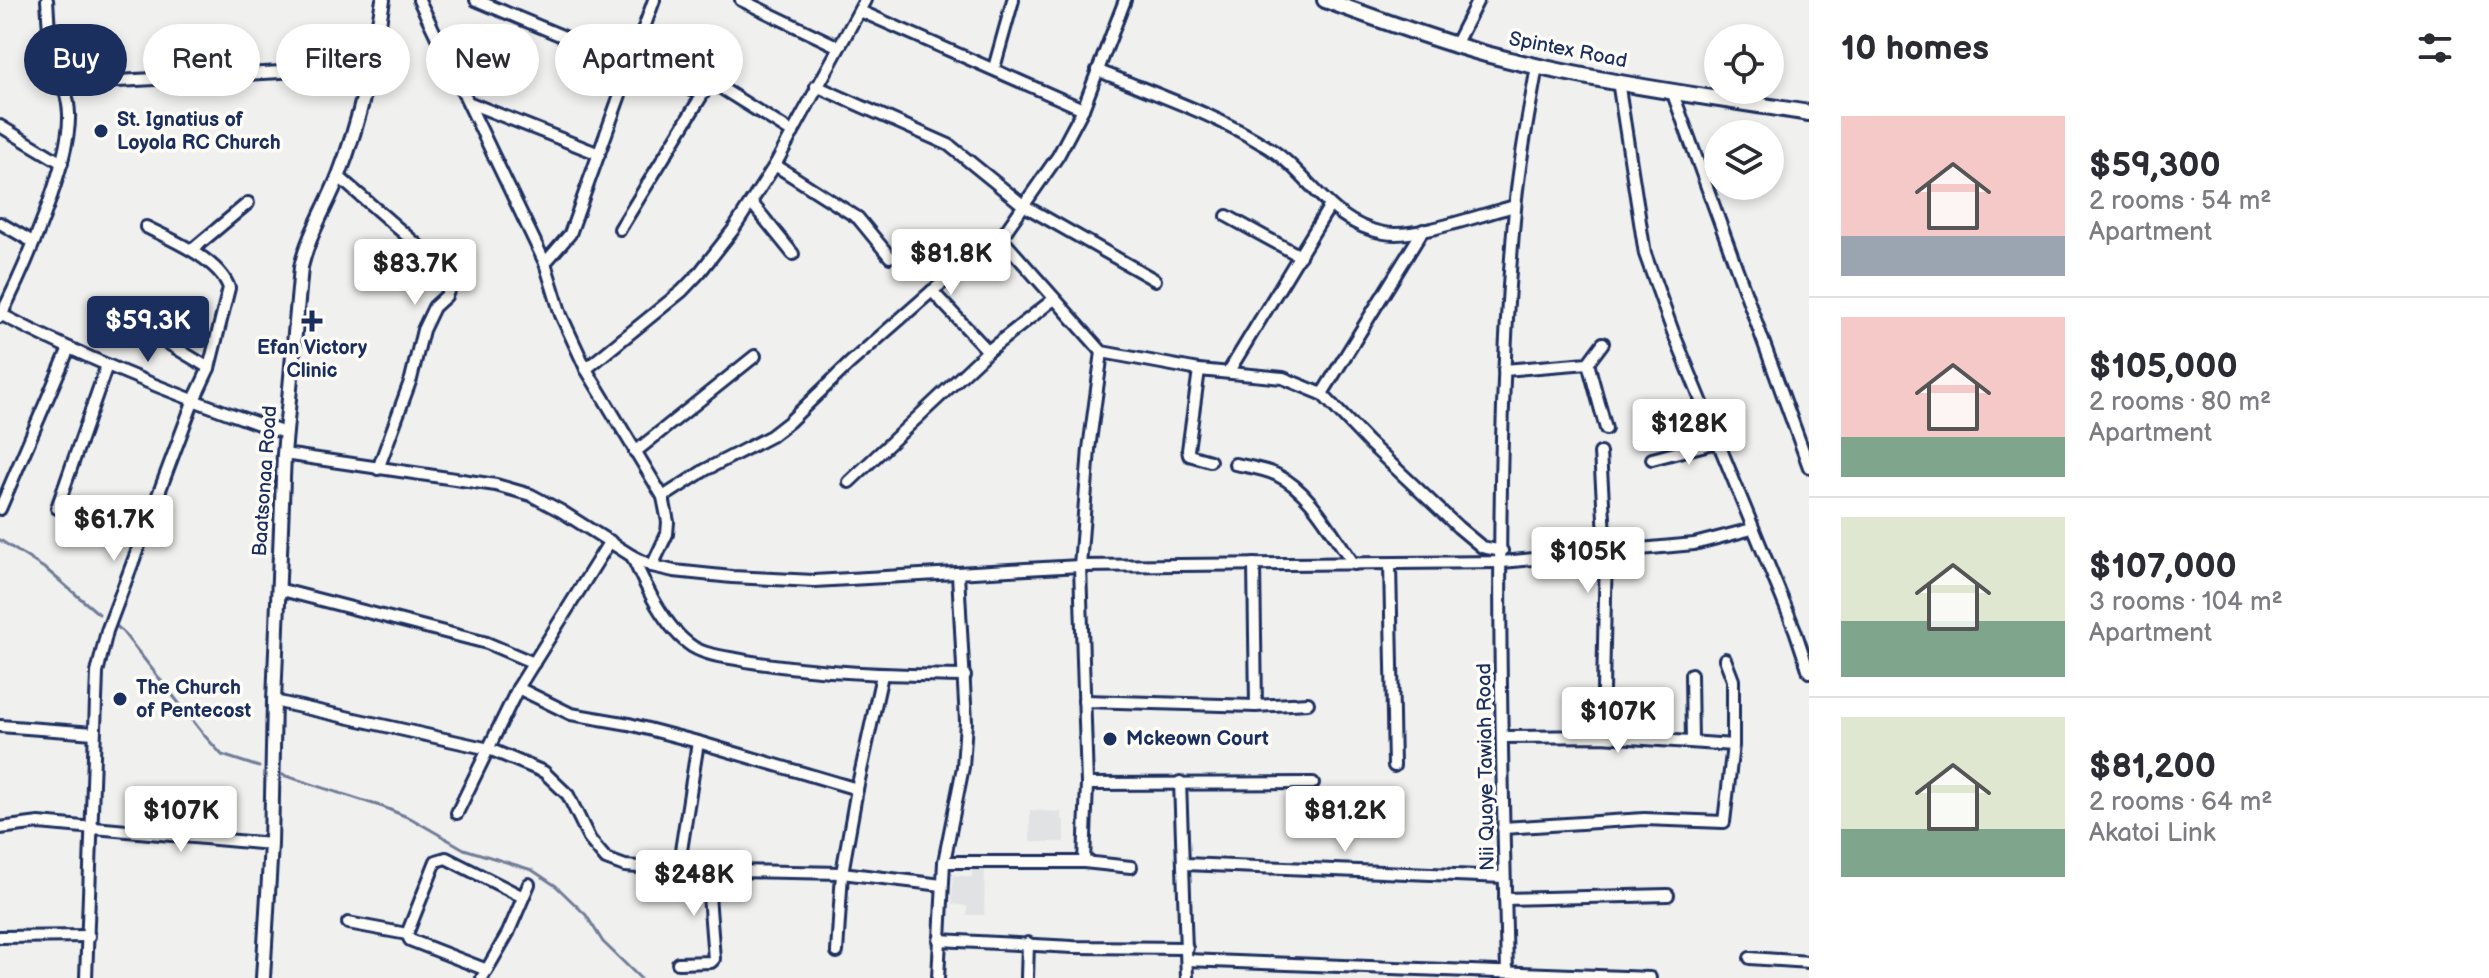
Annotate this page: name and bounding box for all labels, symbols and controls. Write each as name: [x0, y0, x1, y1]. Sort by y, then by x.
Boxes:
chip: Buy: [24, 24, 127, 96]
chip: Rent: [143, 24, 260, 96]
chip: Filters: [276, 24, 410, 96]
chip: New: [426, 24, 539, 96]
chip: Apartment: [555, 24, 743, 96]
map controls: [1704, 24, 1784, 200]
button: locate: [1704, 24, 1784, 104]
icon: filters: [2413, 26, 2457, 70]
street label: Spintex Road: [1507, 27, 1629, 73]
text: 10 homes: [1841, 28, 1989, 69]
place label: St. Ignatius of Loyola RC Church: [117, 108, 281, 155]
button: layers: [1704, 120, 1784, 200]
marker: St. Ignatius of Loyola RC Church: [92, 122, 110, 140]
text: $59,300: [2089, 145, 2221, 186]
icon: home: [1905, 148, 2001, 244]
text: 2 rooms · 54 m²: [2089, 186, 2272, 217]
text: Apartment: [2089, 217, 2212, 248]
pin: $81.8K: [886, 229, 1016, 297]
pin: $83.7K: [350, 239, 480, 307]
text: $81.8K: [910, 239, 992, 270]
text: $83.7K: [372, 249, 458, 280]
pin: $59.3K: [83, 296, 213, 364]
text: $59.3K: [105, 306, 191, 337]
marker: Efan Victory Clinic: [301, 310, 323, 332]
place label: Efan Victory Clinic: [257, 336, 368, 383]
text: $105,000: [2089, 346, 2238, 387]
icon: home: [1905, 349, 2001, 445]
text: 2 rooms · 80 m²: [2089, 387, 2271, 418]
pin: $128K: [1633, 399, 1745, 467]
street label: Baatsonaa Road: [248, 405, 282, 557]
text: $128K: [1651, 409, 1727, 440]
text: Apartment: [2089, 418, 2212, 449]
pin: $61.7K: [49, 495, 179, 563]
text: $61.7K: [73, 505, 155, 536]
pin: $105K: [1532, 527, 1644, 595]
text: $105K: [1550, 537, 1626, 568]
text: $107,000: [2089, 546, 2237, 587]
icon: home: [1905, 549, 2001, 645]
text: 3 rooms · 104 m²: [2089, 587, 2283, 618]
text: Apartment: [2089, 618, 2212, 649]
street label: Nii Quaye Tawiah Road: [1472, 663, 1500, 871]
place label: The Church of Pentecost: [136, 676, 251, 723]
pin: $107K: [1562, 687, 1674, 755]
marker: The Church of Pentecost: [111, 690, 129, 708]
text: $107K: [1580, 697, 1656, 728]
place label: Mckeown Court: [1126, 727, 1269, 751]
marker: Mckeown Court: [1101, 730, 1119, 748]
text: $81,200: [2089, 746, 2216, 787]
icon: home: [1905, 749, 2001, 845]
pin: $107K: [125, 786, 237, 854]
pin: $81.2K: [1280, 786, 1410, 854]
text: 2 rooms · 64 m²: [2089, 787, 2273, 818]
text: $107K: [143, 796, 219, 827]
text: $81.2K: [1304, 796, 1386, 827]
text: Akatoi Link: [2089, 818, 2215, 849]
pin: $248K: [638, 850, 750, 918]
text: $248K: [654, 860, 734, 891]

